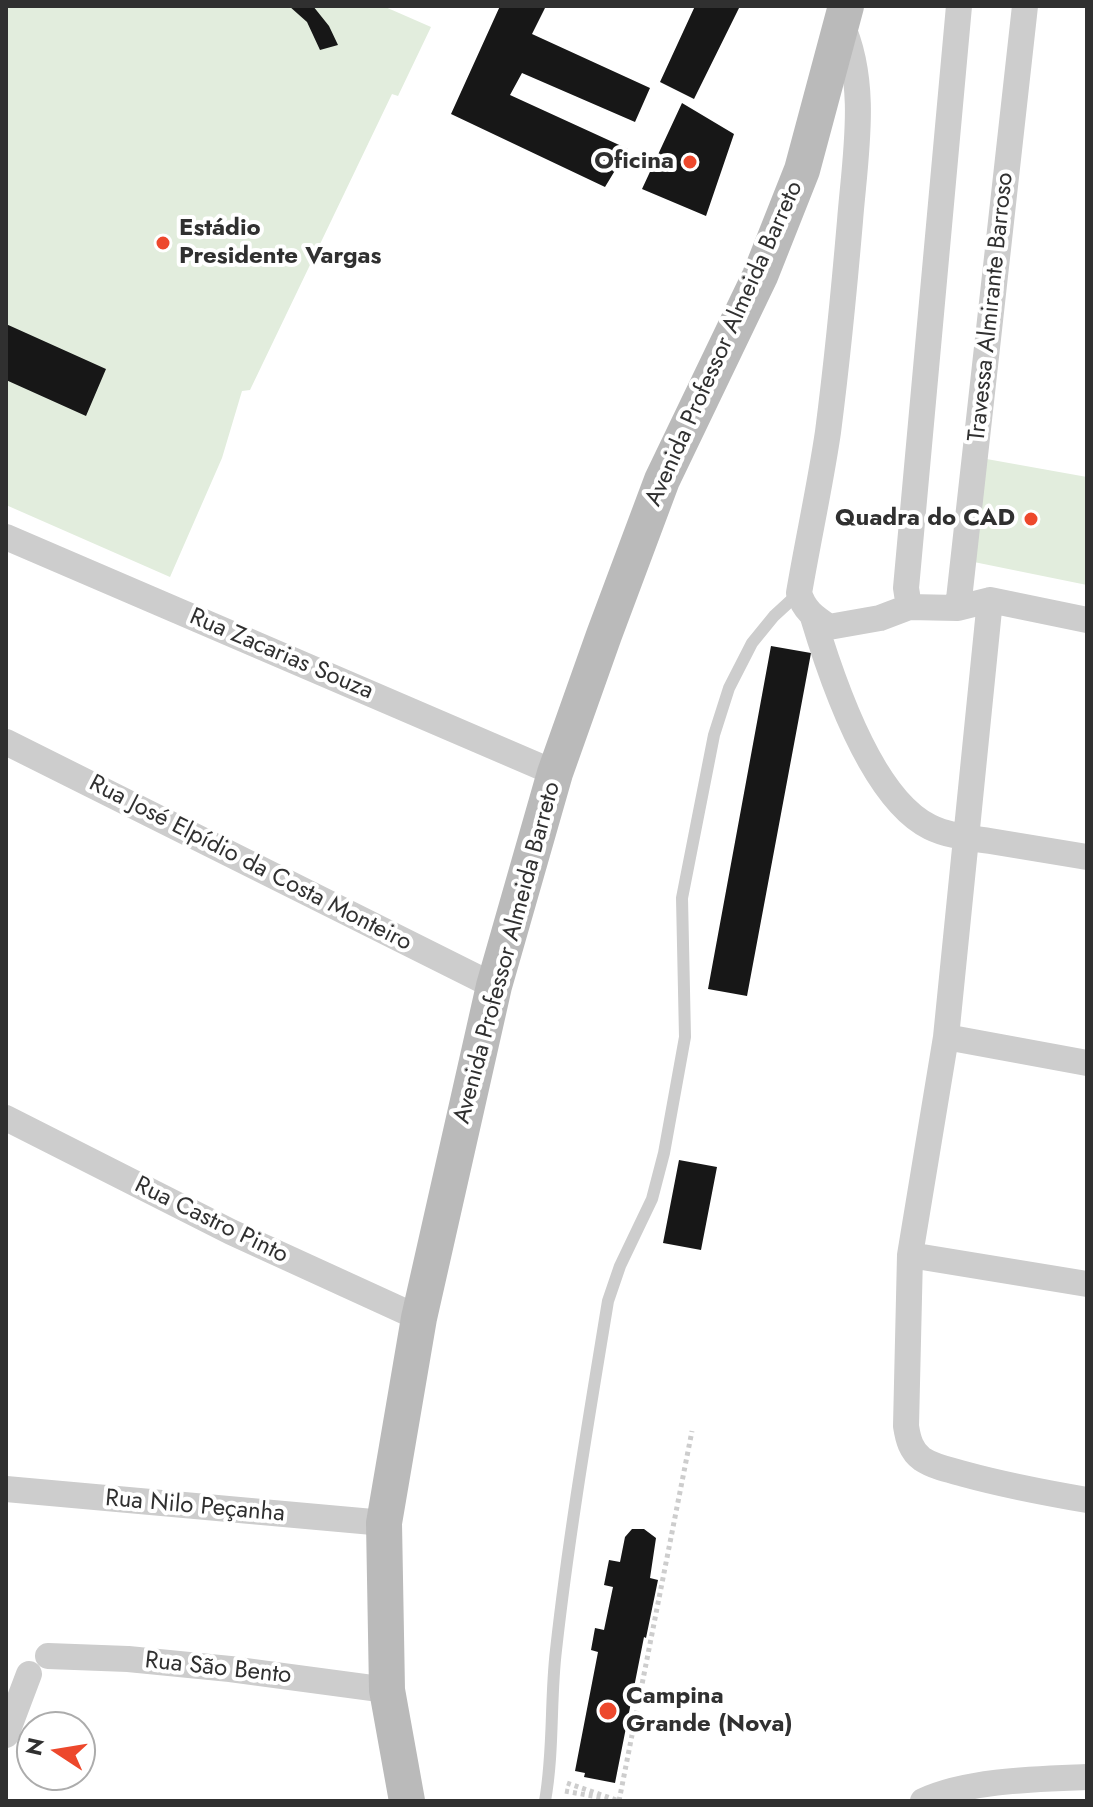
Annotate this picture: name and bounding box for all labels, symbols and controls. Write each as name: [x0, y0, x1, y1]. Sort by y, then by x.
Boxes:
place label: Oficina: [594, 148, 674, 176]
marker: Oficina: [681, 153, 699, 171]
street label: Travessa Almirante Barroso: [964, 171, 1020, 443]
street label: Avenida Professor Almeida Barreto: [640, 177, 810, 511]
place label: Estádio Presidente Vargas: [179, 215, 381, 271]
marker: Estádio Presidente Vargas: [154, 234, 172, 252]
place label: Quadra do CAD: [835, 505, 1015, 533]
marker: Quadra do CAD: [1022, 510, 1040, 528]
street label: Rua Zacarias Souza: [185, 603, 377, 707]
street label: Rua José Elpídio da Costa Monteiro: [84, 770, 416, 958]
street label: Avenida Professor Almeida Barreto: [448, 779, 568, 1127]
street label: Rua Castro Pinto: [130, 1171, 292, 1271]
street label: Rua Nilo Peçanha: [104, 1485, 286, 1529]
street label: Rua São Bento: [143, 1647, 293, 1691]
place label: Campina Grande (Nova): [626, 1683, 793, 1739]
marker: Campina Grande (Nova): [597, 1700, 619, 1722]
north arrow: [16, 1711, 96, 1791]
text: N: [17, 1735, 52, 1758]

